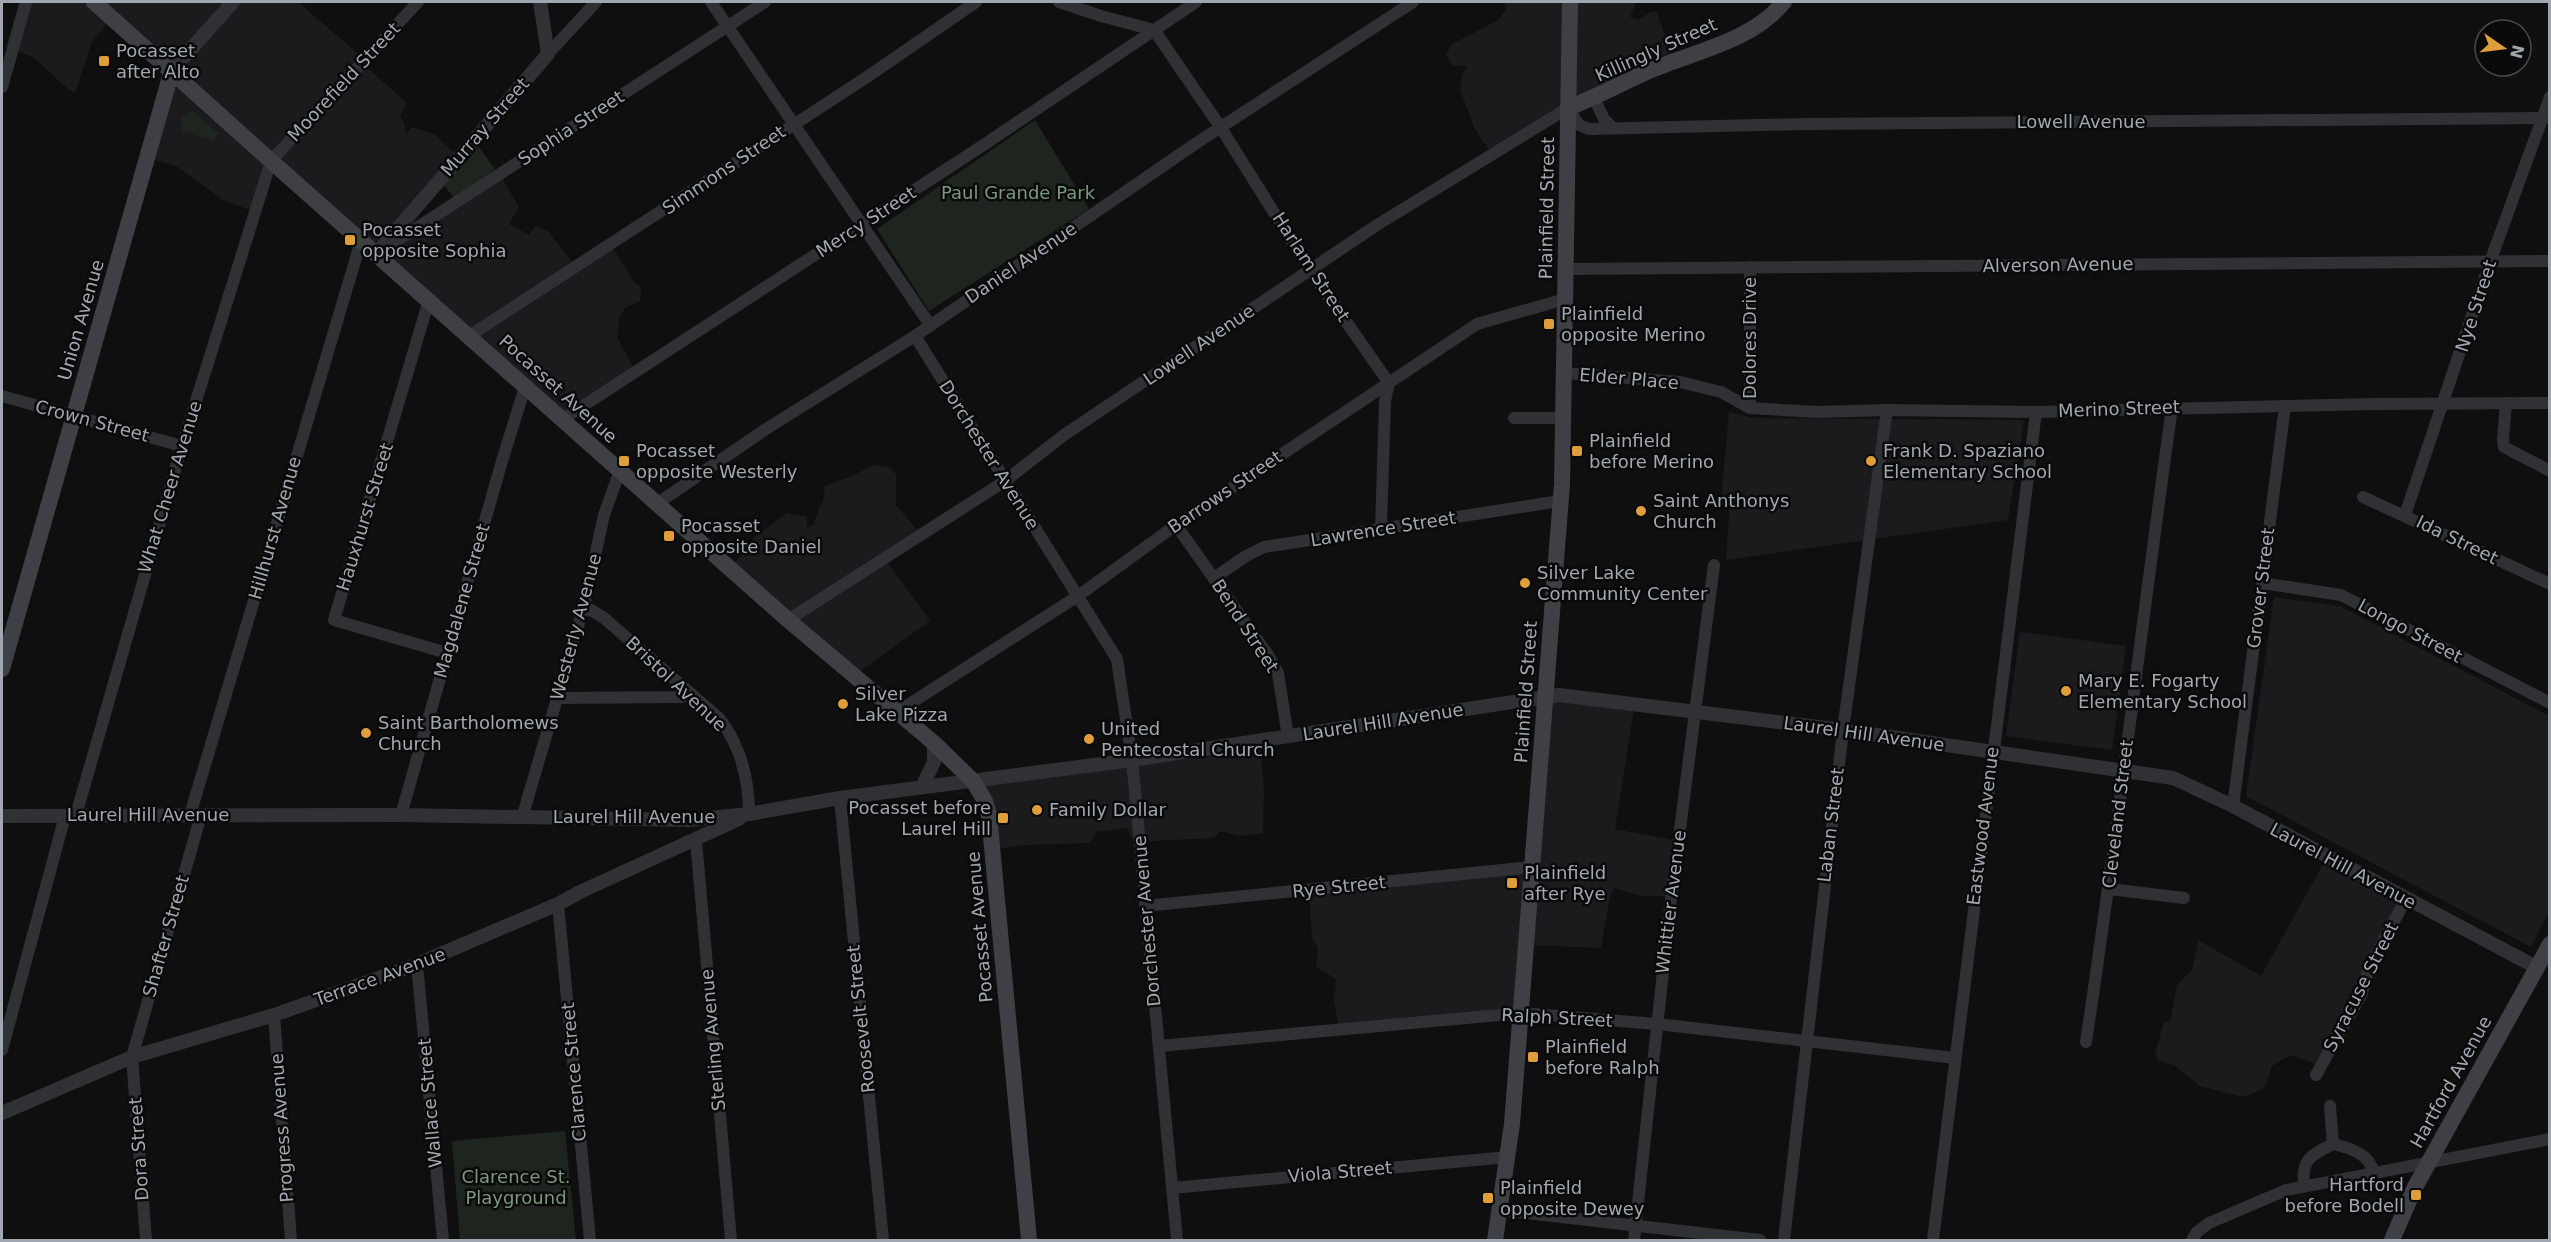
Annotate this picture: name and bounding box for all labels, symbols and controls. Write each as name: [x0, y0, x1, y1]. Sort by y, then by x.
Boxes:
street label: Killingly Street: [1592, 13, 1720, 86]
street label: Moorefield Street: [283, 18, 404, 145]
north arrow: [2473, 18, 2533, 78]
place label: Pocasset after Alto: [116, 40, 200, 82]
text: N: [2506, 43, 2528, 60]
marker: Pocasset after Alto: [97, 54, 111, 68]
street label: Murray Street: [436, 73, 533, 180]
street label: Sophia Street: [514, 86, 627, 170]
street label: Lowell Avenue: [2016, 111, 2146, 132]
street label: Simmons Street: [658, 121, 789, 218]
street label: Plainfield Street: [1535, 137, 1558, 279]
street label: Mercy Street: [812, 182, 919, 262]
park label: Paul Grande Park: [941, 182, 1096, 203]
street label: Harlam Street: [1268, 208, 1355, 325]
street label: Daniel Avenue: [961, 218, 1080, 308]
place label: Pocasset opposite Sophia: [362, 219, 506, 261]
marker: Pocasset opposite Sophia: [343, 233, 357, 247]
street label: Alverson Avenue: [1982, 253, 2134, 276]
street label: Union Avenue: [53, 257, 108, 383]
street label: Nye Street: [2451, 257, 2500, 355]
street label: Dolores Drive: [1739, 277, 1760, 399]
street label: Lowell Avenue: [1139, 300, 1258, 389]
place label: Plainfield opposite Merino: [1561, 303, 1706, 345]
marker: Plainfield opposite Merino: [1542, 317, 1556, 331]
street label: Pocasset Avenue: [495, 330, 622, 447]
street label: Elder Place: [1578, 364, 1680, 393]
street label: Dorchester Avenue: [935, 376, 1044, 533]
street label: Crown Street: [33, 395, 151, 446]
street label: Merino Street: [2058, 396, 2180, 421]
street label: What Cheer Avenue: [133, 398, 206, 576]
place label: Plainfield before Merino: [1589, 430, 1714, 472]
street label: Hauxhurst Street: [332, 440, 397, 593]
place label: Pocasset opposite Westerly: [636, 440, 798, 482]
place label: Frank D. Spaziano Elementary School: [1883, 440, 2052, 482]
marker: Plainfield before Merino: [1570, 444, 1584, 458]
street label: Barrows Street: [1164, 446, 1286, 537]
street label: Hillhurst Avenue: [244, 454, 305, 602]
marker: Pocasset opposite Westerly: [617, 454, 631, 468]
marker: Frank D. Spaziano Elementary School: [1864, 454, 1878, 468]
place label: Saint Anthonys Church: [1653, 490, 1789, 532]
marker: Saint Anthonys Church: [1634, 504, 1648, 518]
street label: Lawrence Street: [1309, 507, 1457, 550]
street label: Ida Street: [2413, 511, 2501, 568]
place label: Pocasset opposite Daniel: [681, 515, 821, 557]
street label: Magdalene Street: [429, 521, 494, 680]
street label: Grover Street: [2243, 526, 2278, 650]
marker: Pocasset opposite Daniel: [662, 529, 676, 543]
street label: Westerly Avenue: [546, 551, 605, 703]
place label: Silver Lake Community Center: [1537, 562, 1708, 604]
street label: Bend Street: [1208, 575, 1283, 676]
marker: Silver Lake Community Center: [1518, 576, 1532, 590]
street label: Longo Street: [2355, 594, 2466, 667]
street label: Plainfield Street: [1510, 620, 1541, 764]
street label: Bristol Avenue: [622, 632, 731, 736]
place label: Mary E. Fogarty Elementary School: [2078, 670, 2247, 712]
place label: Silver Lake Pizza: [855, 683, 948, 725]
marker: Mary E. Fogarty Elementary School: [2059, 684, 2073, 698]
marker: Silver Lake Pizza: [836, 697, 850, 711]
street label: Laurel Hill Avenue: [1301, 698, 1465, 745]
place label: Saint Bartholomews Church: [378, 712, 559, 754]
street label: Laurel Hill Avenue: [1782, 712, 1946, 755]
place label: United Pentecostal Church: [1101, 718, 1275, 760]
marker: Saint Bartholomews Church: [359, 726, 373, 740]
marker: United Pentecostal Church: [1082, 732, 1096, 746]
street label: Cleveland Street: [2098, 738, 2137, 889]
street label: Eastwood Avenue: [1962, 745, 2003, 906]
street label: Laban Street: [1813, 766, 1848, 883]
place label: Pocasset before Laurel Hill: [848, 797, 991, 839]
place label: Family Dollar: [1049, 799, 1167, 820]
marker: Family Dollar: [1030, 803, 1044, 817]
street label: Laurel Hill Avenue: [67, 804, 229, 825]
street label: Laurel Hill Avenue: [553, 806, 715, 827]
marker: Pocasset before Laurel Hill: [996, 811, 1010, 825]
street label: Laurel Hill Avenue: [2267, 818, 2420, 913]
street label: Whittier Avenue: [1651, 829, 1690, 975]
street label: Dorchester Avenue: [1129, 835, 1164, 1008]
street label: Pocasset Avenue: [962, 851, 997, 1003]
place label: Plainfield after Rye: [1524, 862, 1606, 904]
street label: Rye Street: [1291, 871, 1387, 902]
street label: Shafter Street: [138, 872, 193, 999]
marker: Plainfield after Rye: [1505, 876, 1519, 890]
street label: Syracuse Street: [2319, 918, 2402, 1055]
street label: Terrace Avenue: [310, 943, 448, 1010]
street label: Roosevelt Street: [842, 944, 879, 1094]
street label: Sterling Avenue: [696, 968, 729, 1112]
street label: Clarence Street: [557, 1002, 590, 1142]
street label: Ralph Street: [1501, 1004, 1613, 1031]
street label: Hartford Avenue: [2406, 1012, 2495, 1151]
place label: Plainfield before Ralph: [1545, 1036, 1660, 1078]
street label: Wallace Street: [413, 1037, 446, 1169]
marker: Plainfield before Ralph: [1526, 1050, 1540, 1064]
street label: Progress Avenue: [266, 1053, 297, 1203]
street label: Dora Street: [124, 1097, 153, 1202]
street label: Viola Street: [1287, 1156, 1393, 1187]
park label: Clarence St. Playground: [462, 1166, 570, 1208]
place label: Hartford before Bodell: [2284, 1174, 2404, 1216]
place label: Plainfield opposite Dewey: [1500, 1177, 1645, 1219]
marker: Hartford before Bodell: [2409, 1188, 2423, 1202]
marker: Plainfield opposite Dewey: [1481, 1191, 1495, 1205]

